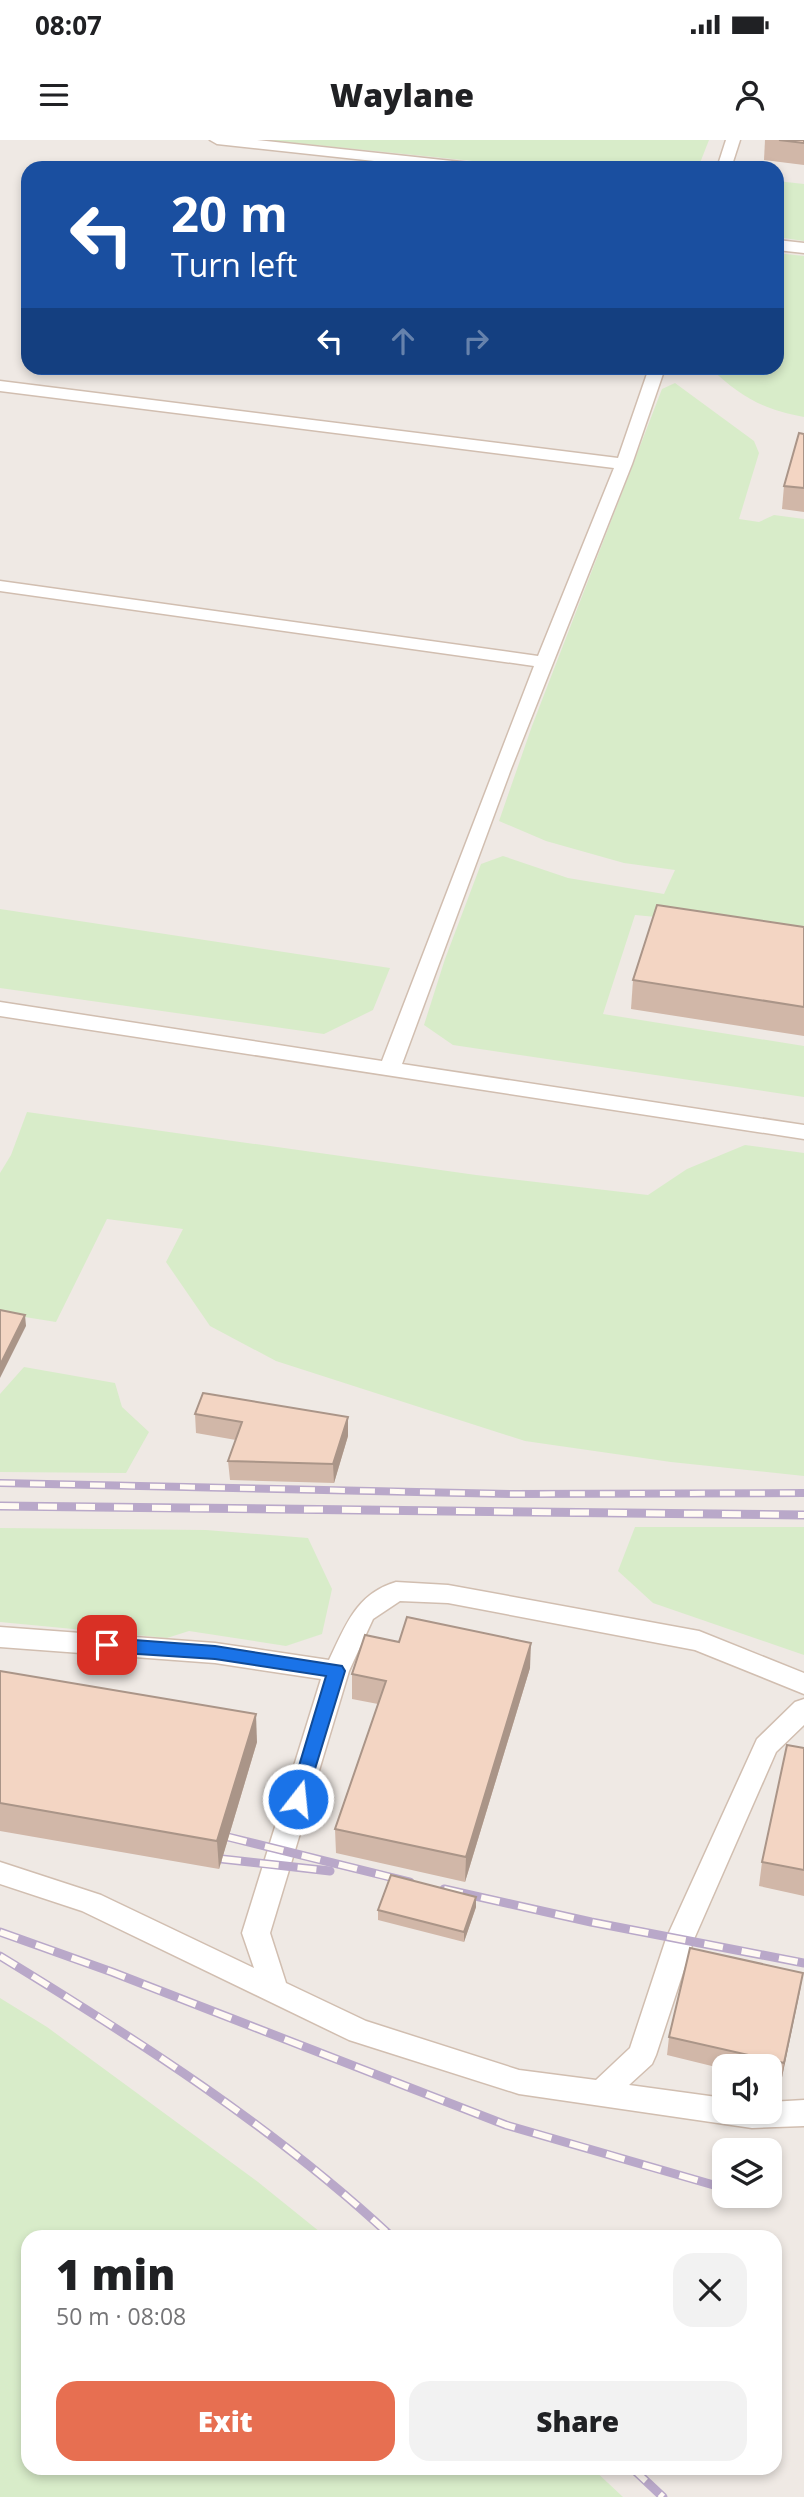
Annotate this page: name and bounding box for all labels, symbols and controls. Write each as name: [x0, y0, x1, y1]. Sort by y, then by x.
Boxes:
text: 08:07: [35, 7, 102, 43]
text: Waylane: [330, 73, 474, 116]
icon: menu: [35, 76, 73, 114]
icon: person: [731, 76, 769, 114]
text: 20 m: [171, 180, 288, 246]
icon: left: [56, 189, 147, 280]
text: Turn left: [171, 243, 297, 286]
icon: left: [311, 322, 349, 360]
icon: ahead: [384, 322, 422, 360]
icon: right: [457, 322, 495, 360]
pin: [77, 1615, 137, 1675]
icon: arrive: [88, 1626, 126, 1664]
position arrow: [261, 1762, 335, 1836]
map controls: [712, 2054, 782, 2208]
button: sound: [712, 2054, 782, 2124]
button: layers: [712, 2138, 782, 2208]
text: 1 min: [56, 2245, 175, 2302]
button: close: [673, 2253, 747, 2327]
text: 50 m · 08:08: [56, 2300, 186, 2332]
button: Exit: [56, 2381, 395, 2461]
button: Share: [409, 2381, 747, 2461]

